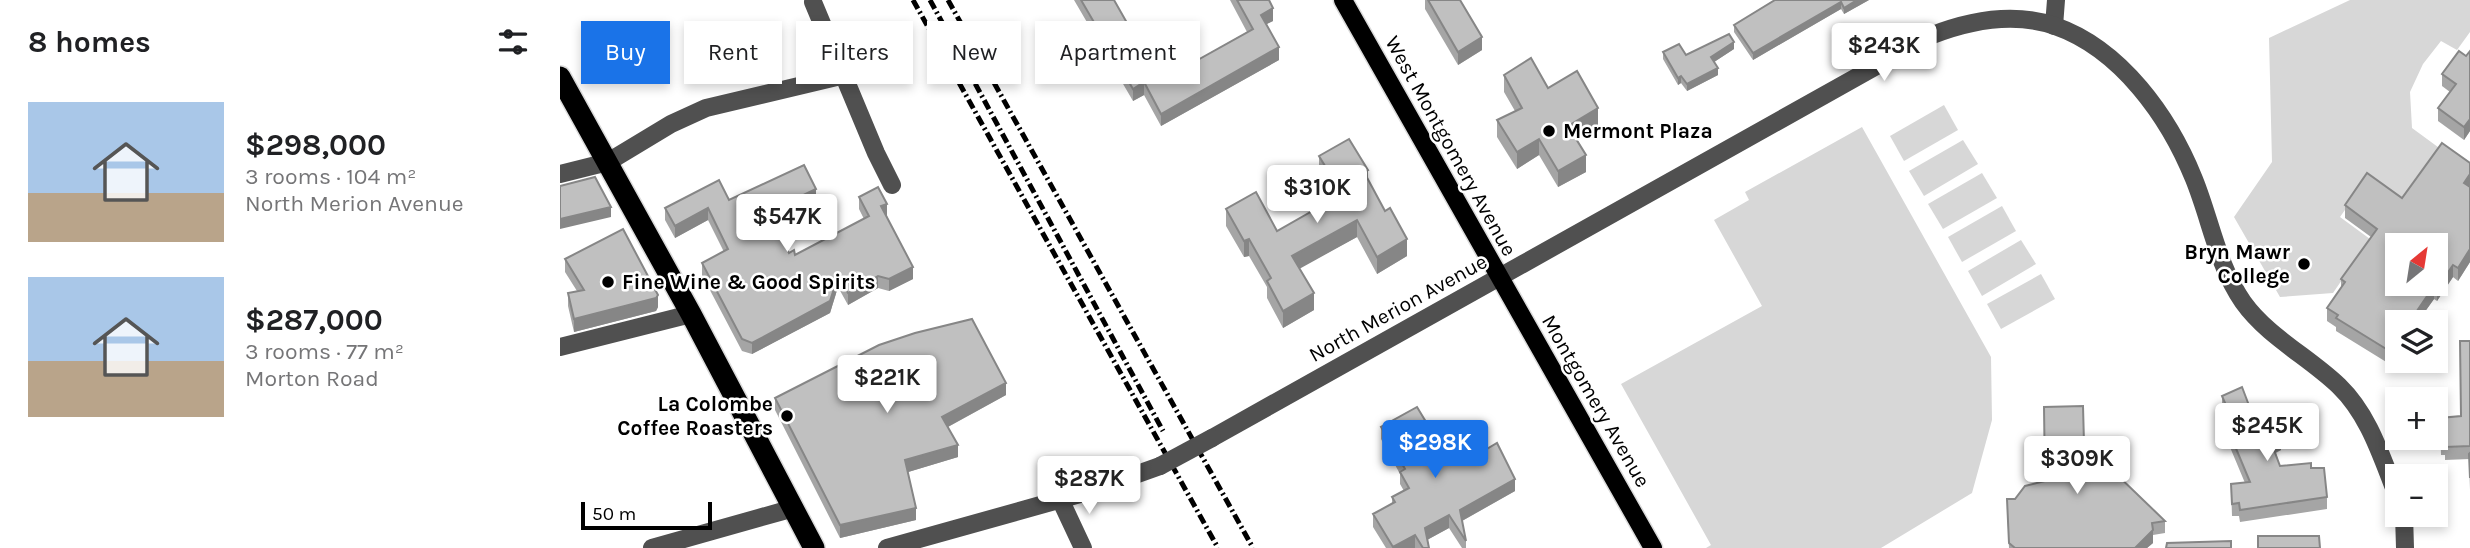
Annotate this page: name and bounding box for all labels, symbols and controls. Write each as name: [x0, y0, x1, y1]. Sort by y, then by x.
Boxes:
chip: Buy: [581, 21, 670, 84]
chip: Rent: [684, 21, 782, 84]
chip: Filters: [796, 21, 913, 84]
chip: New: [927, 21, 1021, 84]
chip: Apartment: [1035, 21, 1200, 84]
icon: filters: [494, 23, 532, 61]
text: 8 homes: [28, 24, 151, 60]
pin: $243K: [1835, 24, 1933, 83]
street label: West Montgomery Avenue: [1380, 32, 1522, 260]
text: $243K: [1848, 32, 1920, 59]
place label: Mermont Plaza: [1563, 119, 1713, 143]
marker: Mermont Plaza: [1541, 123, 1557, 139]
text: $298,000: [245, 127, 386, 163]
icon: home: [84, 130, 168, 214]
text: 3 rooms · 104 m²: [245, 163, 416, 190]
pin: $310K: [1268, 166, 1366, 225]
text: $310K: [1283, 174, 1351, 201]
text: North Merion Avenue: [245, 190, 464, 217]
pin: $547K: [738, 194, 836, 254]
text: $547K: [752, 203, 822, 230]
north arrow: [2385, 233, 2448, 296]
map controls: [2385, 233, 2448, 527]
place label: Bryn Mawr College: [2184, 240, 2291, 288]
street label: North Merion Avenue: [1305, 249, 1491, 367]
marker: Bryn Mawr College: [2296, 256, 2312, 272]
place label: Fine Wine & Good Spirits: [622, 270, 876, 294]
marker: Fine Wine & Good Spirits: [600, 274, 616, 290]
text: $287,000: [245, 302, 383, 338]
icon: home: [84, 305, 168, 389]
button: layers: [2385, 310, 2448, 373]
street label: Montgomery Avenue: [1537, 311, 1655, 491]
text: 3 rooms · 77 m²: [245, 338, 404, 365]
pin: $221K: [838, 356, 936, 415]
text: $221K: [854, 364, 920, 391]
text: Morton Road: [245, 365, 379, 392]
button: +: [2385, 387, 2448, 450]
place label: La Colombe Coffee Roasters: [617, 392, 773, 440]
pin: $245K: [2218, 404, 2316, 463]
marker: La Colombe Coffee Roasters: [779, 408, 795, 424]
text: $245K: [2231, 412, 2303, 439]
pin: $298K: [1386, 420, 1484, 480]
text: $298K: [1398, 429, 1472, 456]
pin: $309K: [2028, 436, 2126, 496]
text: $309K: [2040, 445, 2114, 472]
pin: $287K: [1040, 456, 1138, 516]
button: −: [2385, 464, 2448, 527]
text: $287K: [1053, 465, 1125, 492]
scale bar: [581, 499, 712, 531]
text: 50 m: [592, 503, 636, 525]

